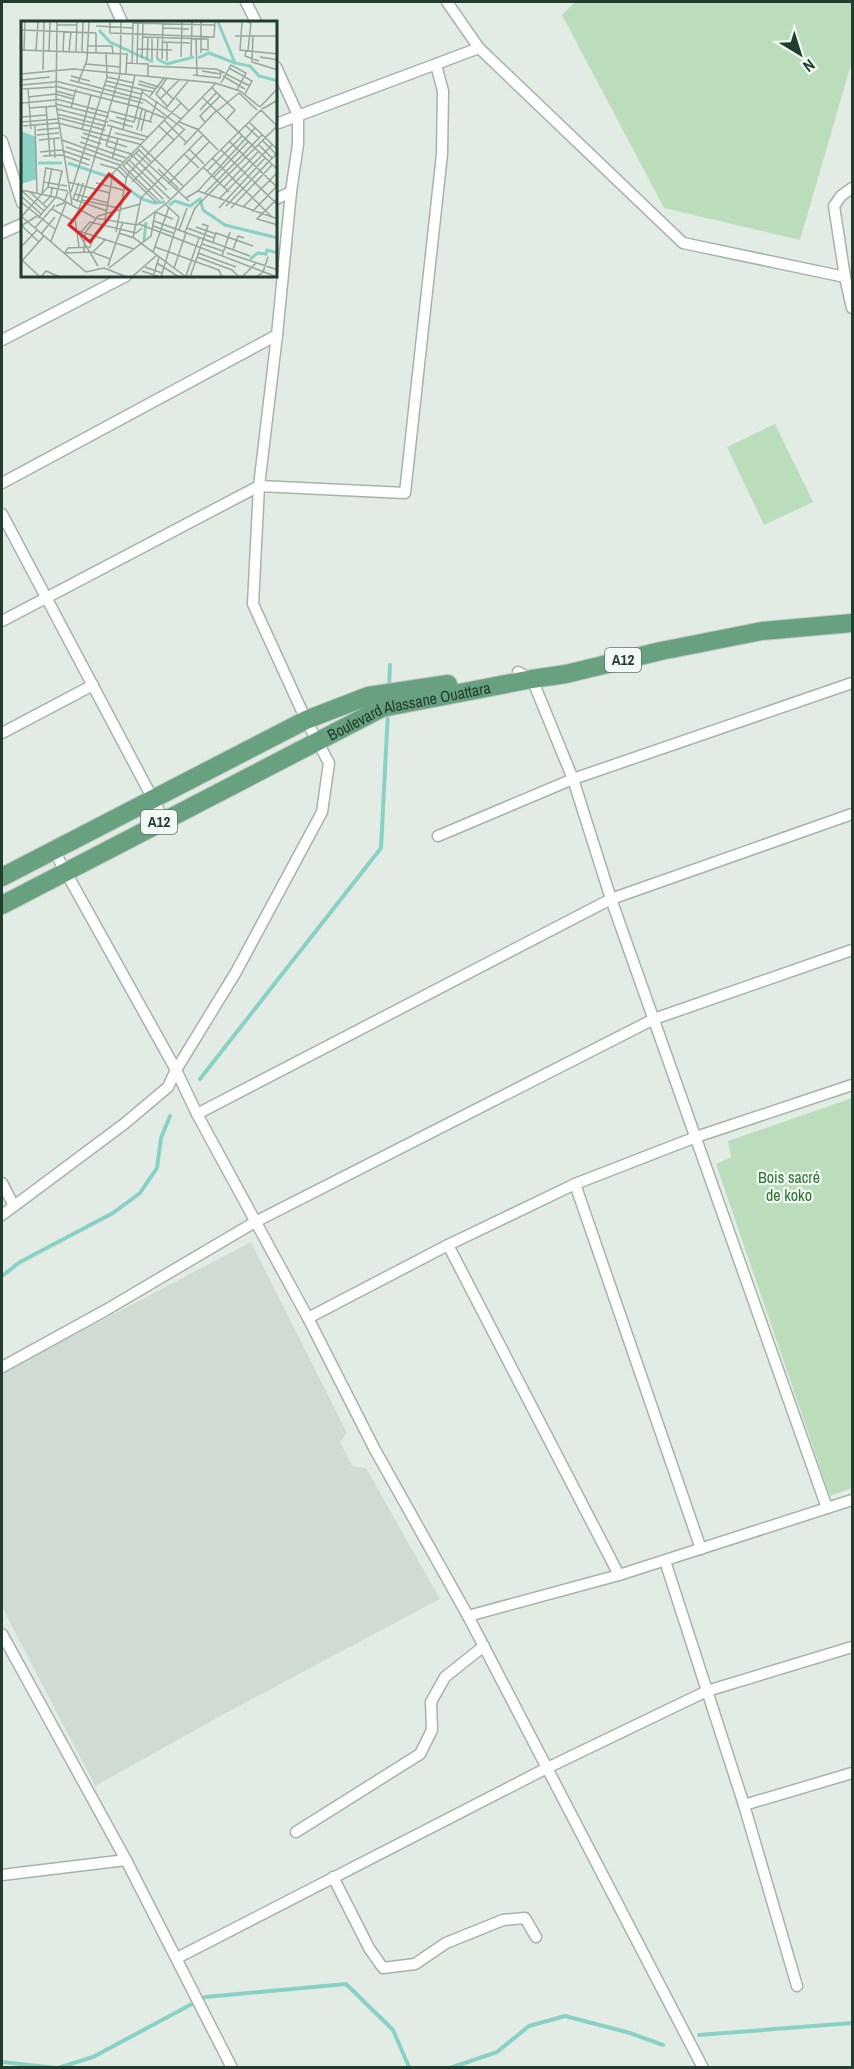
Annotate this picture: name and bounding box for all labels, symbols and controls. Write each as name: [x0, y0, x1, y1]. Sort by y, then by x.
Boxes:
inset map: [21, 21, 278, 278]
north arrow: [770, 24, 830, 84]
text: N: [799, 54, 820, 77]
road number: A12: [605, 648, 641, 672]
street label: Boulevard Alassane Ouattara: [323, 676, 493, 746]
road number: A12: [141, 810, 177, 834]
park label: Bois sacré de koko: [758, 1166, 820, 1206]

